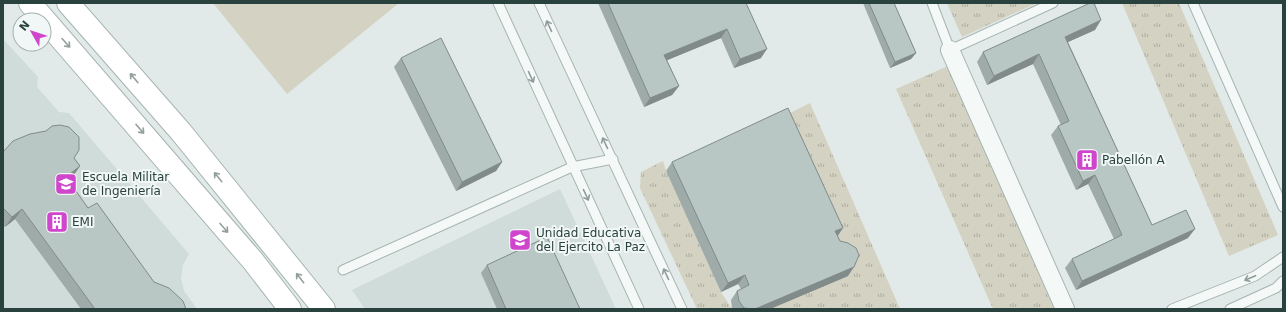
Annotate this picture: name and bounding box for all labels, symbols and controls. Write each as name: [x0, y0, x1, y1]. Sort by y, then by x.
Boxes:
north arrow: [12, 12, 52, 52]
text: N: [17, 18, 33, 34]
one-way arrow: [545, 20, 552, 32]
one-way arrow: [61, 37, 70, 48]
one-way arrow: [528, 70, 535, 82]
one-way arrow: [130, 73, 139, 83]
one-way arrow: [135, 123, 144, 133]
one-way arrow: [601, 137, 608, 149]
building icon: Pabellón A: [1074, 147, 1100, 173]
place label: Pabellón A: [1102, 153, 1165, 167]
place label: Escuela Militar de Ingeniería: [82, 170, 169, 198]
school or university icon: Escuela Militar de Ingeniería: [53, 171, 79, 197]
one-way arrow: [213, 172, 222, 183]
one-way arrow: [583, 189, 590, 201]
building icon: EMI: [44, 209, 70, 235]
place label: EMI: [72, 215, 93, 229]
one-way arrow: [220, 222, 229, 233]
place label: Unidad Educativa del Ejercito La Paz: [536, 226, 645, 254]
school or university icon: Unidad Educativa del Ejercito La Paz: [507, 227, 533, 253]
one-way arrow: [662, 268, 669, 280]
one-way arrow: [296, 273, 304, 284]
one-way arrow: [1245, 275, 1257, 282]

